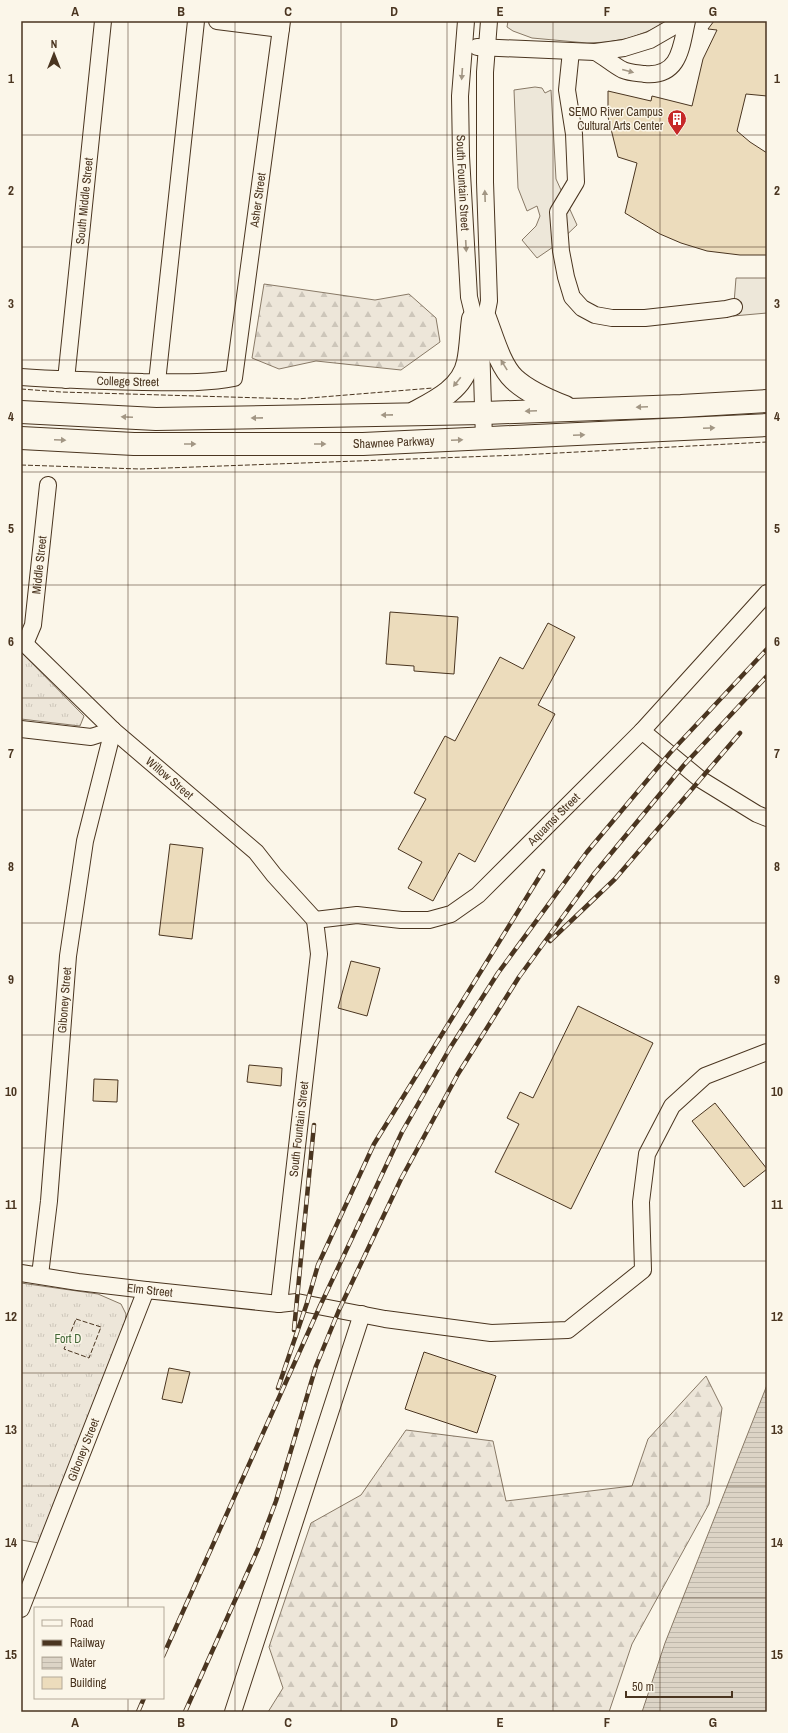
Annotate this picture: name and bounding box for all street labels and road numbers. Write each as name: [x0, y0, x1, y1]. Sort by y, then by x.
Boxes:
street label: South Fountain Street: [453, 135, 473, 231]
street label: South Middle Street: [72, 157, 97, 245]
street label: Asher Street: [246, 171, 270, 229]
street label: College Street: [96, 373, 159, 390]
street label: Shawnee Parkway: [353, 433, 435, 452]
street label: Middle Street: [28, 535, 51, 595]
street label: Willow Street: [142, 753, 197, 803]
street label: Aquamsi Street: [523, 789, 584, 850]
street label: Giboney Street: [54, 966, 75, 1034]
street label: South Fountain Street: [286, 1080, 312, 1178]
street label: Elm Street: [126, 1280, 174, 1301]
street label: Giboney Street: [64, 1416, 103, 1484]

